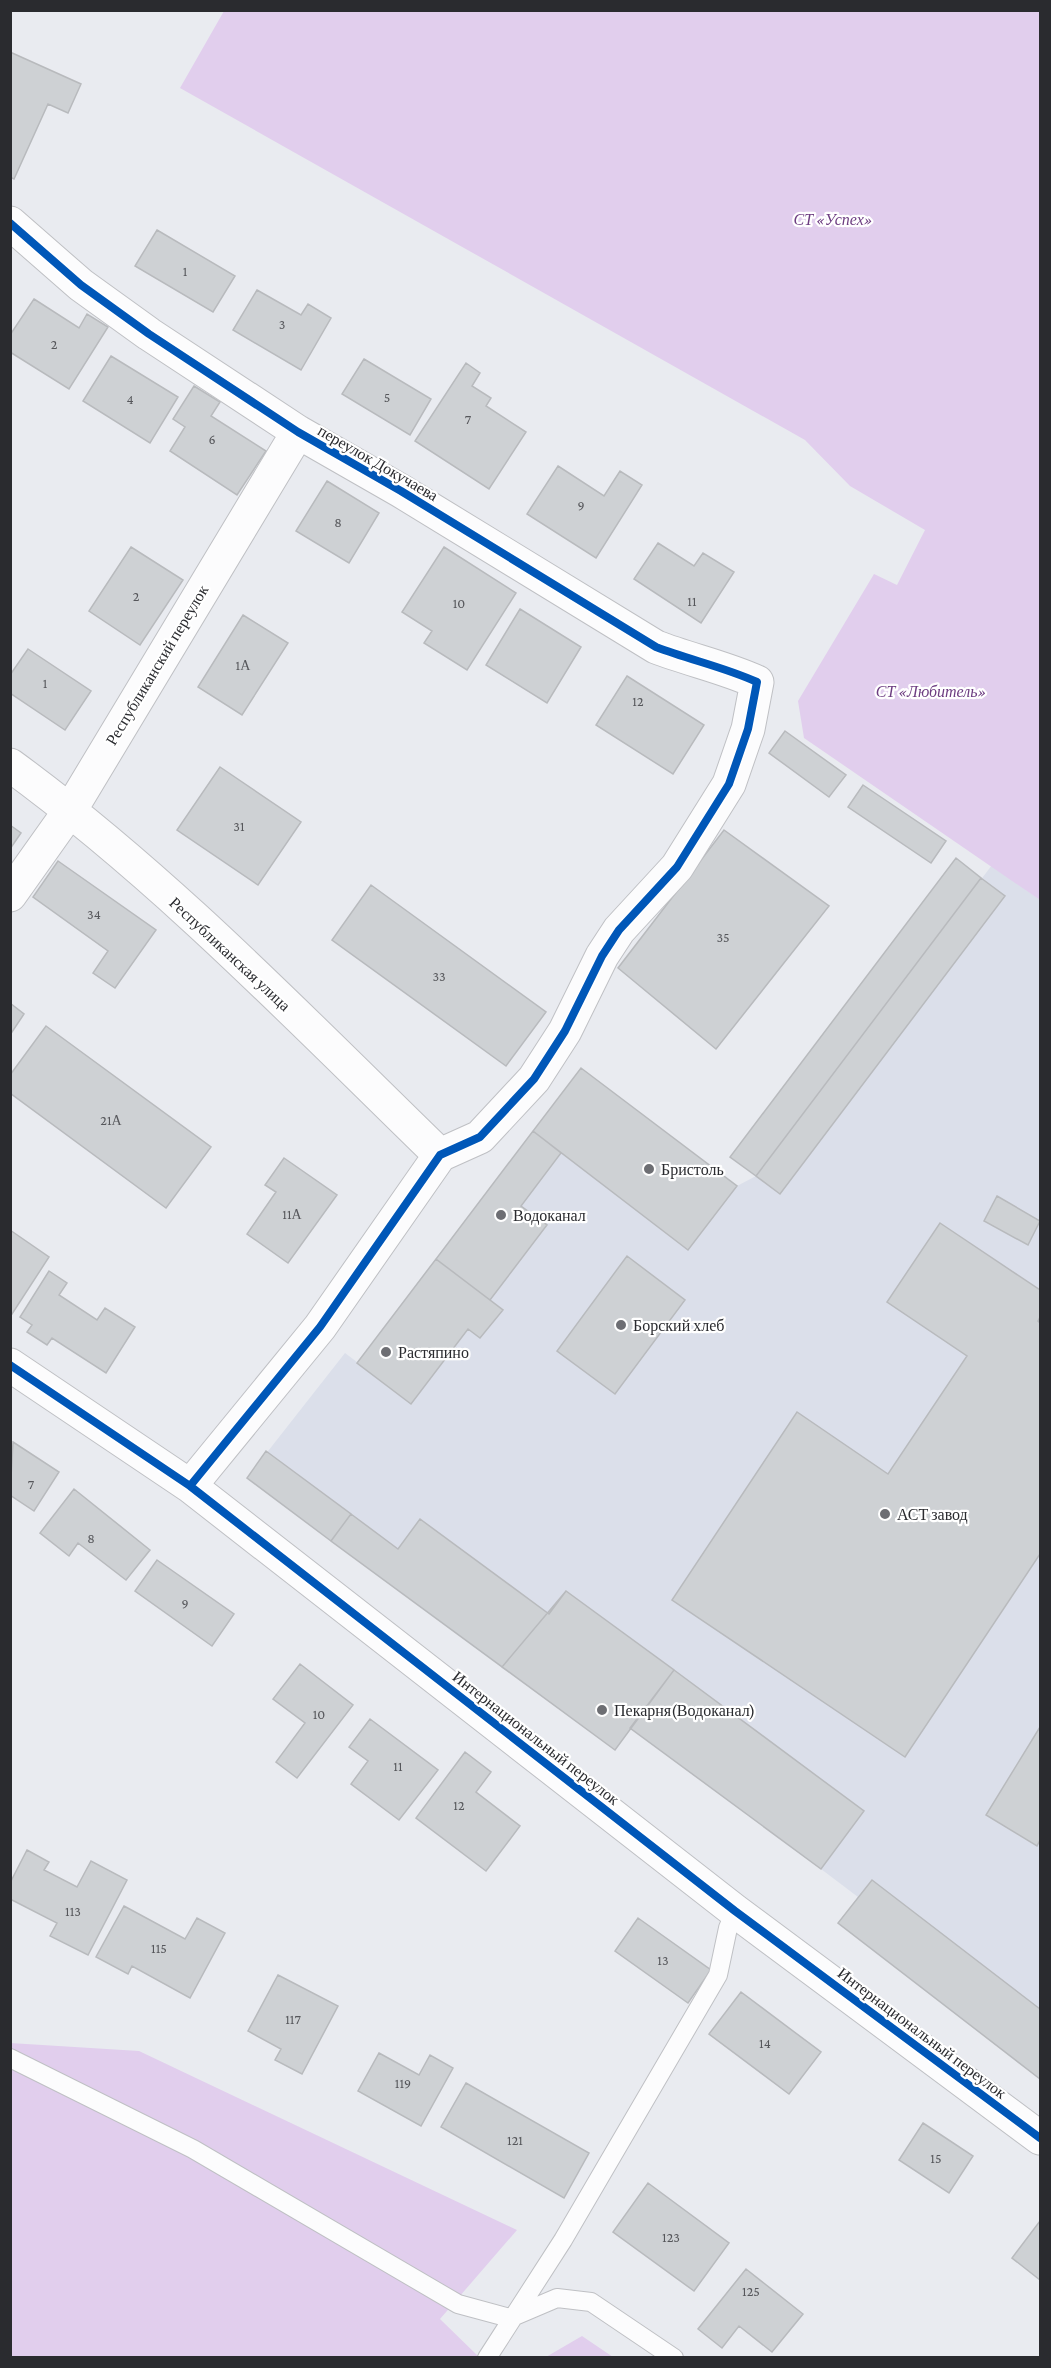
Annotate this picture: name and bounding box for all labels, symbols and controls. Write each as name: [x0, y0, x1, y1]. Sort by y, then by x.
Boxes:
park label: СТ «Успех»: [793, 211, 873, 228]
house number: 1: [183, 263, 188, 279]
house number: 3: [279, 316, 285, 332]
house number: 2: [51, 336, 58, 352]
house number: 5: [384, 389, 390, 405]
house number: 4: [126, 391, 134, 407]
house number: 7: [465, 411, 472, 427]
street label: переулок Докучаева: [315, 422, 441, 505]
house number: 6: [208, 431, 216, 447]
house number: 9: [577, 497, 585, 513]
house number: 8: [334, 514, 342, 530]
street label: Республиканский переулок: [102, 582, 213, 749]
house number: 2: [133, 588, 140, 604]
house number: 11: [687, 593, 697, 609]
house number: 10: [453, 595, 465, 611]
house number: 1А: [236, 657, 251, 673]
house number: 1: [43, 675, 48, 691]
park label: СТ «Любитель»: [876, 683, 986, 700]
house number: 12: [632, 693, 644, 709]
house number: 31: [233, 818, 245, 834]
street label: Республиканская улица: [165, 894, 294, 1015]
house number: 34: [87, 906, 101, 922]
house number: 35: [716, 929, 730, 945]
house number: 33: [432, 968, 446, 984]
house number: 21А: [100, 1112, 123, 1128]
place label: Бристоль: [661, 1161, 724, 1179]
marker: Бристоль: [642, 1162, 656, 1176]
house number: 11А: [282, 1206, 303, 1222]
place label: Водоканал: [513, 1207, 586, 1225]
marker: Водоканал: [494, 1208, 508, 1222]
place label: Борский хлеб: [633, 1317, 724, 1335]
marker: Борский хлеб: [614, 1318, 628, 1332]
place label: Растяпино: [398, 1344, 469, 1361]
marker: Растяпино: [379, 1345, 393, 1359]
house number: 7: [28, 1476, 35, 1492]
place label: АСТ завод: [897, 1506, 968, 1524]
marker: АСТ завод: [878, 1507, 892, 1521]
house number: 8: [87, 1530, 95, 1546]
house number: 9: [181, 1595, 189, 1611]
street label: Интернациональный переулок: [449, 1668, 623, 1809]
place label: Пекарня(Водоканал): [614, 1702, 755, 1720]
marker: Пекарня(Водоканал): [595, 1703, 609, 1717]
house number: 10: [313, 1706, 325, 1722]
house number: 11: [393, 1758, 403, 1774]
house number: 12: [453, 1797, 465, 1813]
house number: 113: [65, 1903, 81, 1919]
house number: 115: [151, 1940, 167, 1956]
house number: 13: [657, 1952, 669, 1968]
street label: Интернациональный переулок: [834, 1964, 1010, 2103]
house number: 117: [285, 2011, 301, 2027]
house number: 14: [759, 2035, 771, 2051]
house number: 119: [395, 2075, 411, 2091]
house number: 121: [507, 2132, 523, 2148]
house number: 15: [930, 2150, 942, 2166]
house number: 123: [662, 2229, 680, 2245]
house number: 125: [742, 2283, 760, 2299]

